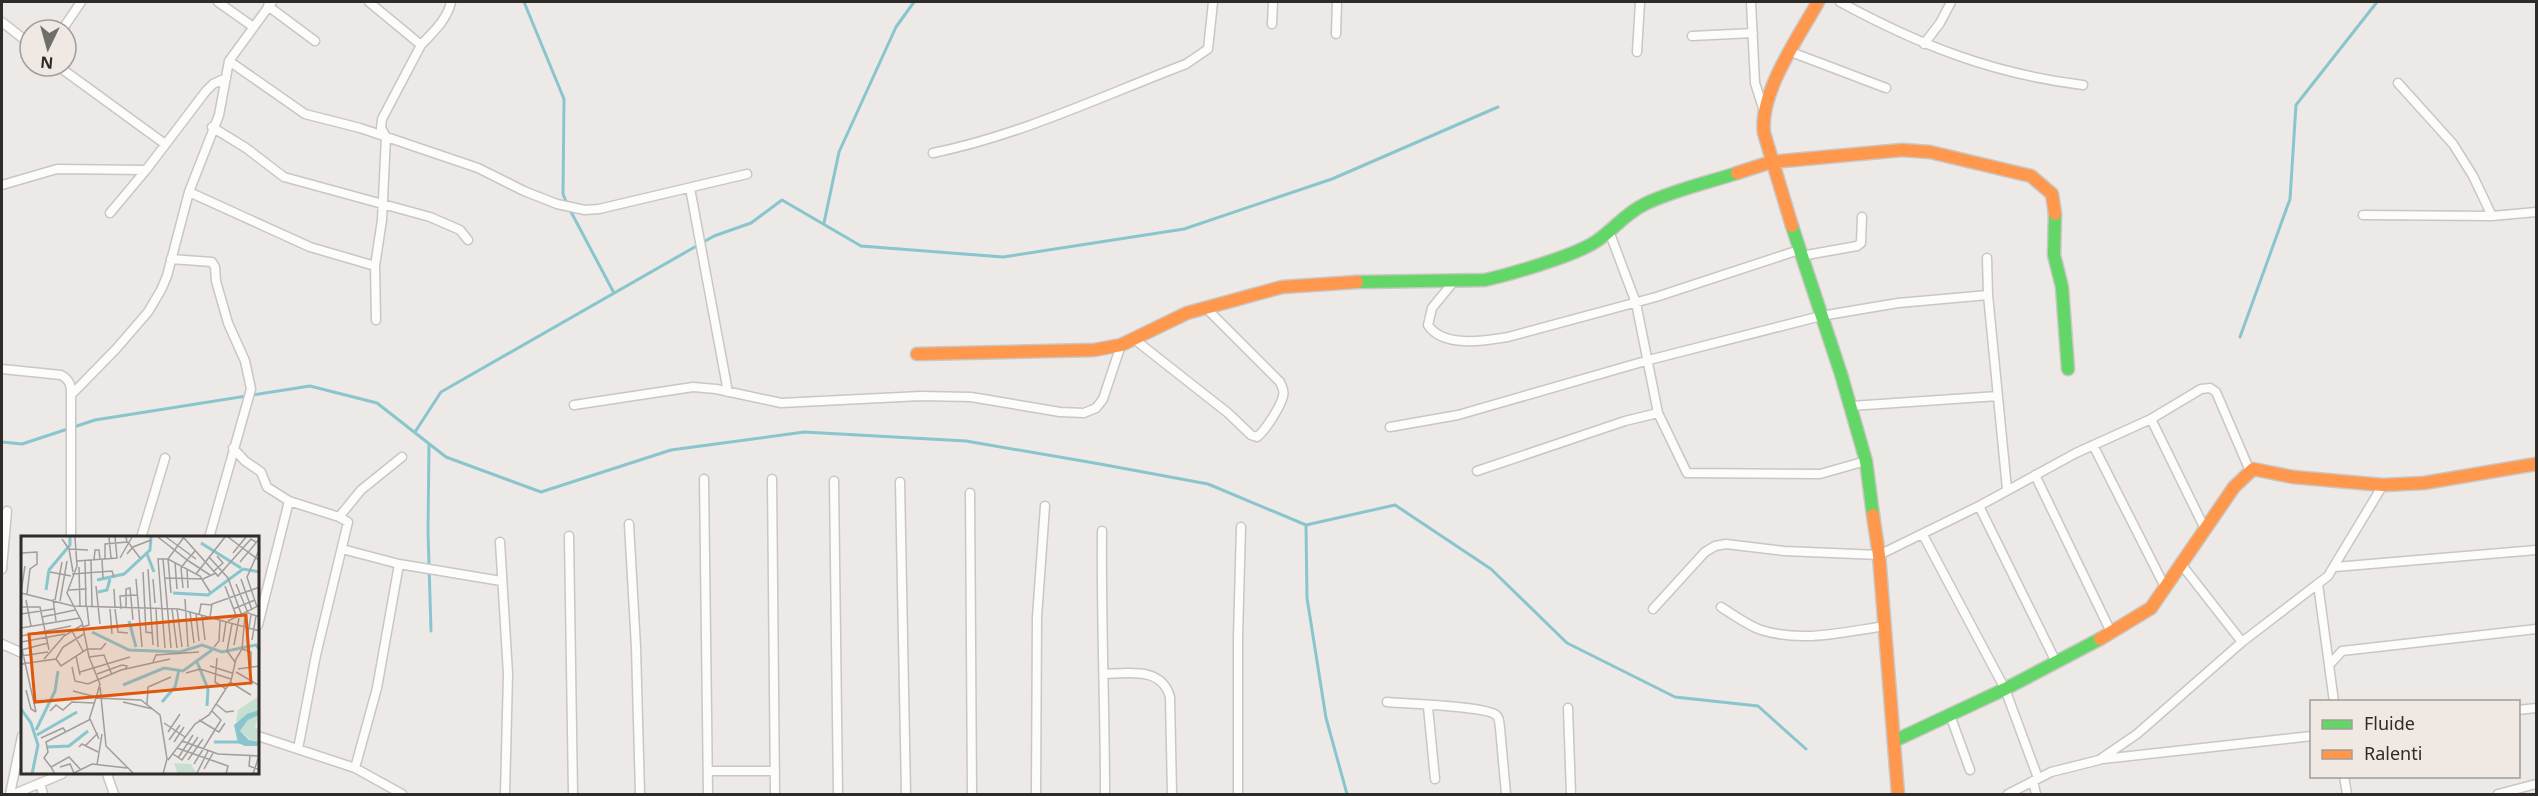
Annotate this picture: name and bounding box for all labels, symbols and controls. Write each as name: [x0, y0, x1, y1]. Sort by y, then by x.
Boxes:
north arrow: [18, 18, 78, 78]
text: N: [39, 51, 54, 74]
inset map: [21, 536, 260, 775]
legend: [2310, 700, 2520, 778]
text: Fluide: [2364, 711, 2415, 735]
text: Ralenti: [2364, 741, 2422, 765]

